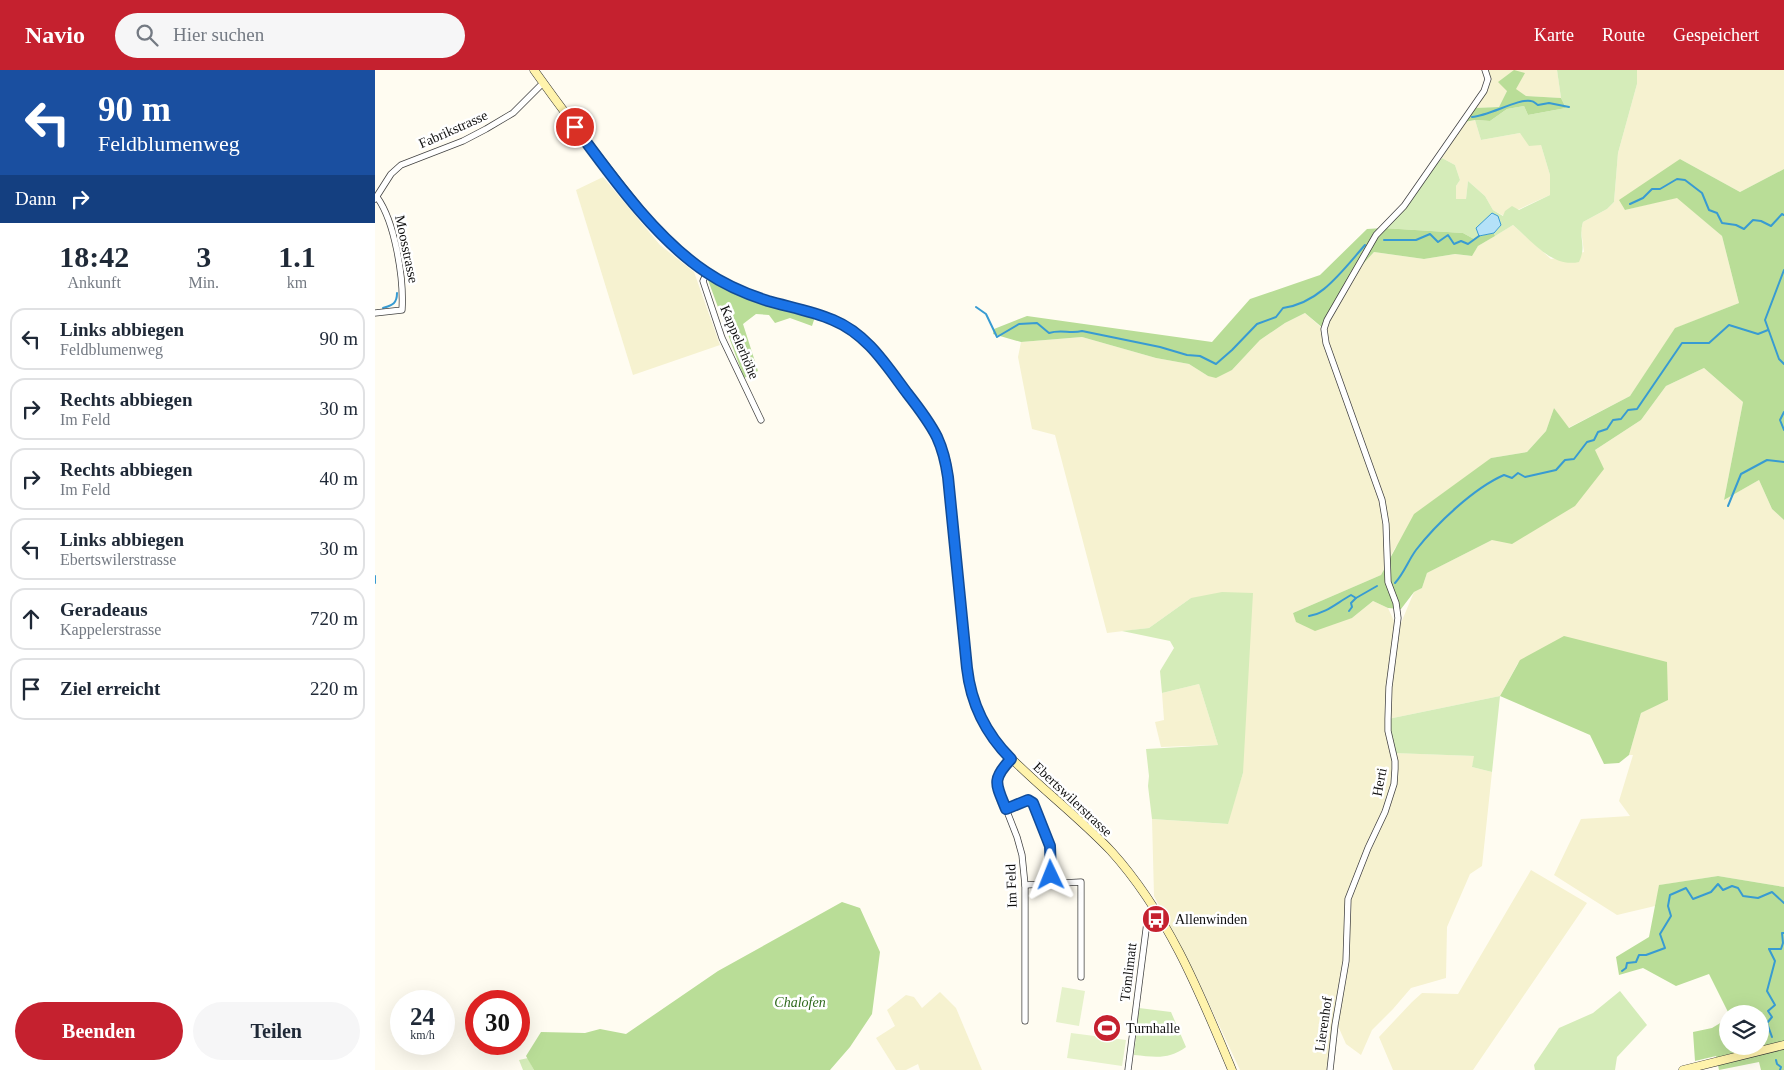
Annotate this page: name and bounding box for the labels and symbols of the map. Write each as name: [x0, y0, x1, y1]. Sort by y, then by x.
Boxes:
pin: [554, 106, 596, 148]
street label: Fabrikstrasse: [416, 108, 490, 151]
street label: Moosstrasse: [392, 214, 421, 285]
street label: Kappelerhöhe: [717, 303, 762, 381]
street label: Ebertswilerstrasse: [1030, 759, 1115, 840]
street label: Herti: [1369, 766, 1390, 798]
position arrow: [1024, 848, 1076, 900]
street label: Im Feld: [1003, 864, 1020, 908]
bus stop icon: Allenwinden: [1141, 904, 1171, 934]
place label: Allenwinden: [1175, 912, 1247, 927]
street label: Tömlimatt: [1117, 942, 1140, 1002]
speed limit sign: 30: [465, 990, 530, 1055]
park label: Chalofen: [774, 995, 826, 1010]
street label: Lierenhof: [1312, 995, 1335, 1052]
sports icon: Turnhalle: [1092, 1013, 1122, 1043]
place label: Turnhalle: [1126, 1021, 1180, 1036]

